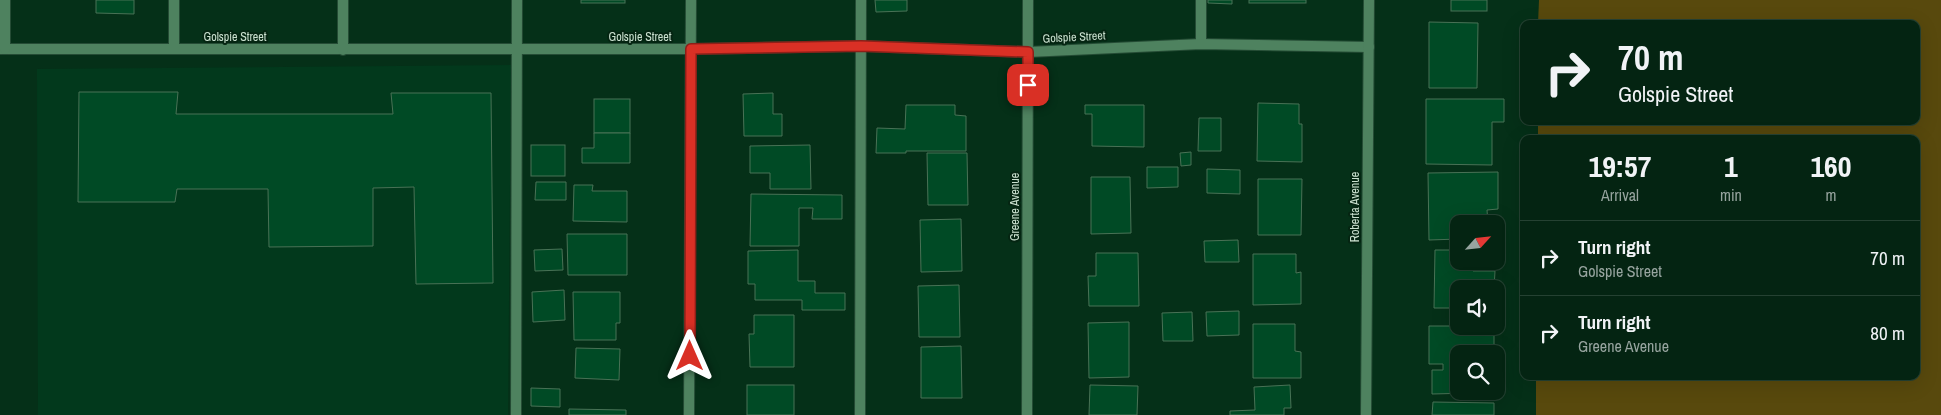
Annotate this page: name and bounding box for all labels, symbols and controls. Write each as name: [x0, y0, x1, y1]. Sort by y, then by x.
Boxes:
street label: Golspie Street: [1042, 27, 1106, 47]
street label: Golspie Street: [204, 29, 267, 45]
street label: Golspie Street: [609, 29, 672, 45]
text: 70 m: [1618, 34, 1683, 81]
icon: right: [1535, 40, 1600, 105]
pin: [1007, 64, 1049, 106]
icon: arrive: [1014, 71, 1042, 99]
text: Golspie Street: [1618, 79, 1733, 109]
text: 19:57: [1589, 146, 1651, 186]
text: 1: [1724, 146, 1738, 186]
text: 160: [1810, 146, 1851, 186]
street label: Roberta Avenue: [1347, 172, 1363, 242]
street label: Greene Avenue: [1007, 173, 1023, 241]
text: Arrival: [1601, 184, 1639, 206]
text: min: [1720, 184, 1742, 206]
text: m: [1825, 184, 1836, 206]
north arrow: [1450, 215, 1505, 270]
map controls: [1450, 215, 1505, 400]
text: Turn right: [1578, 234, 1650, 260]
icon: right: [1535, 244, 1563, 272]
text: 70 m: [1870, 245, 1905, 271]
text: Golspie Street: [1578, 260, 1662, 282]
button: sound: [1450, 280, 1505, 335]
text: Turn right: [1578, 309, 1650, 335]
icon: right: [1535, 319, 1563, 347]
text: 80 m: [1870, 320, 1905, 346]
position arrow: [663, 329, 715, 381]
text: Greene Avenue: [1578, 335, 1669, 357]
button: search: [1450, 345, 1505, 400]

